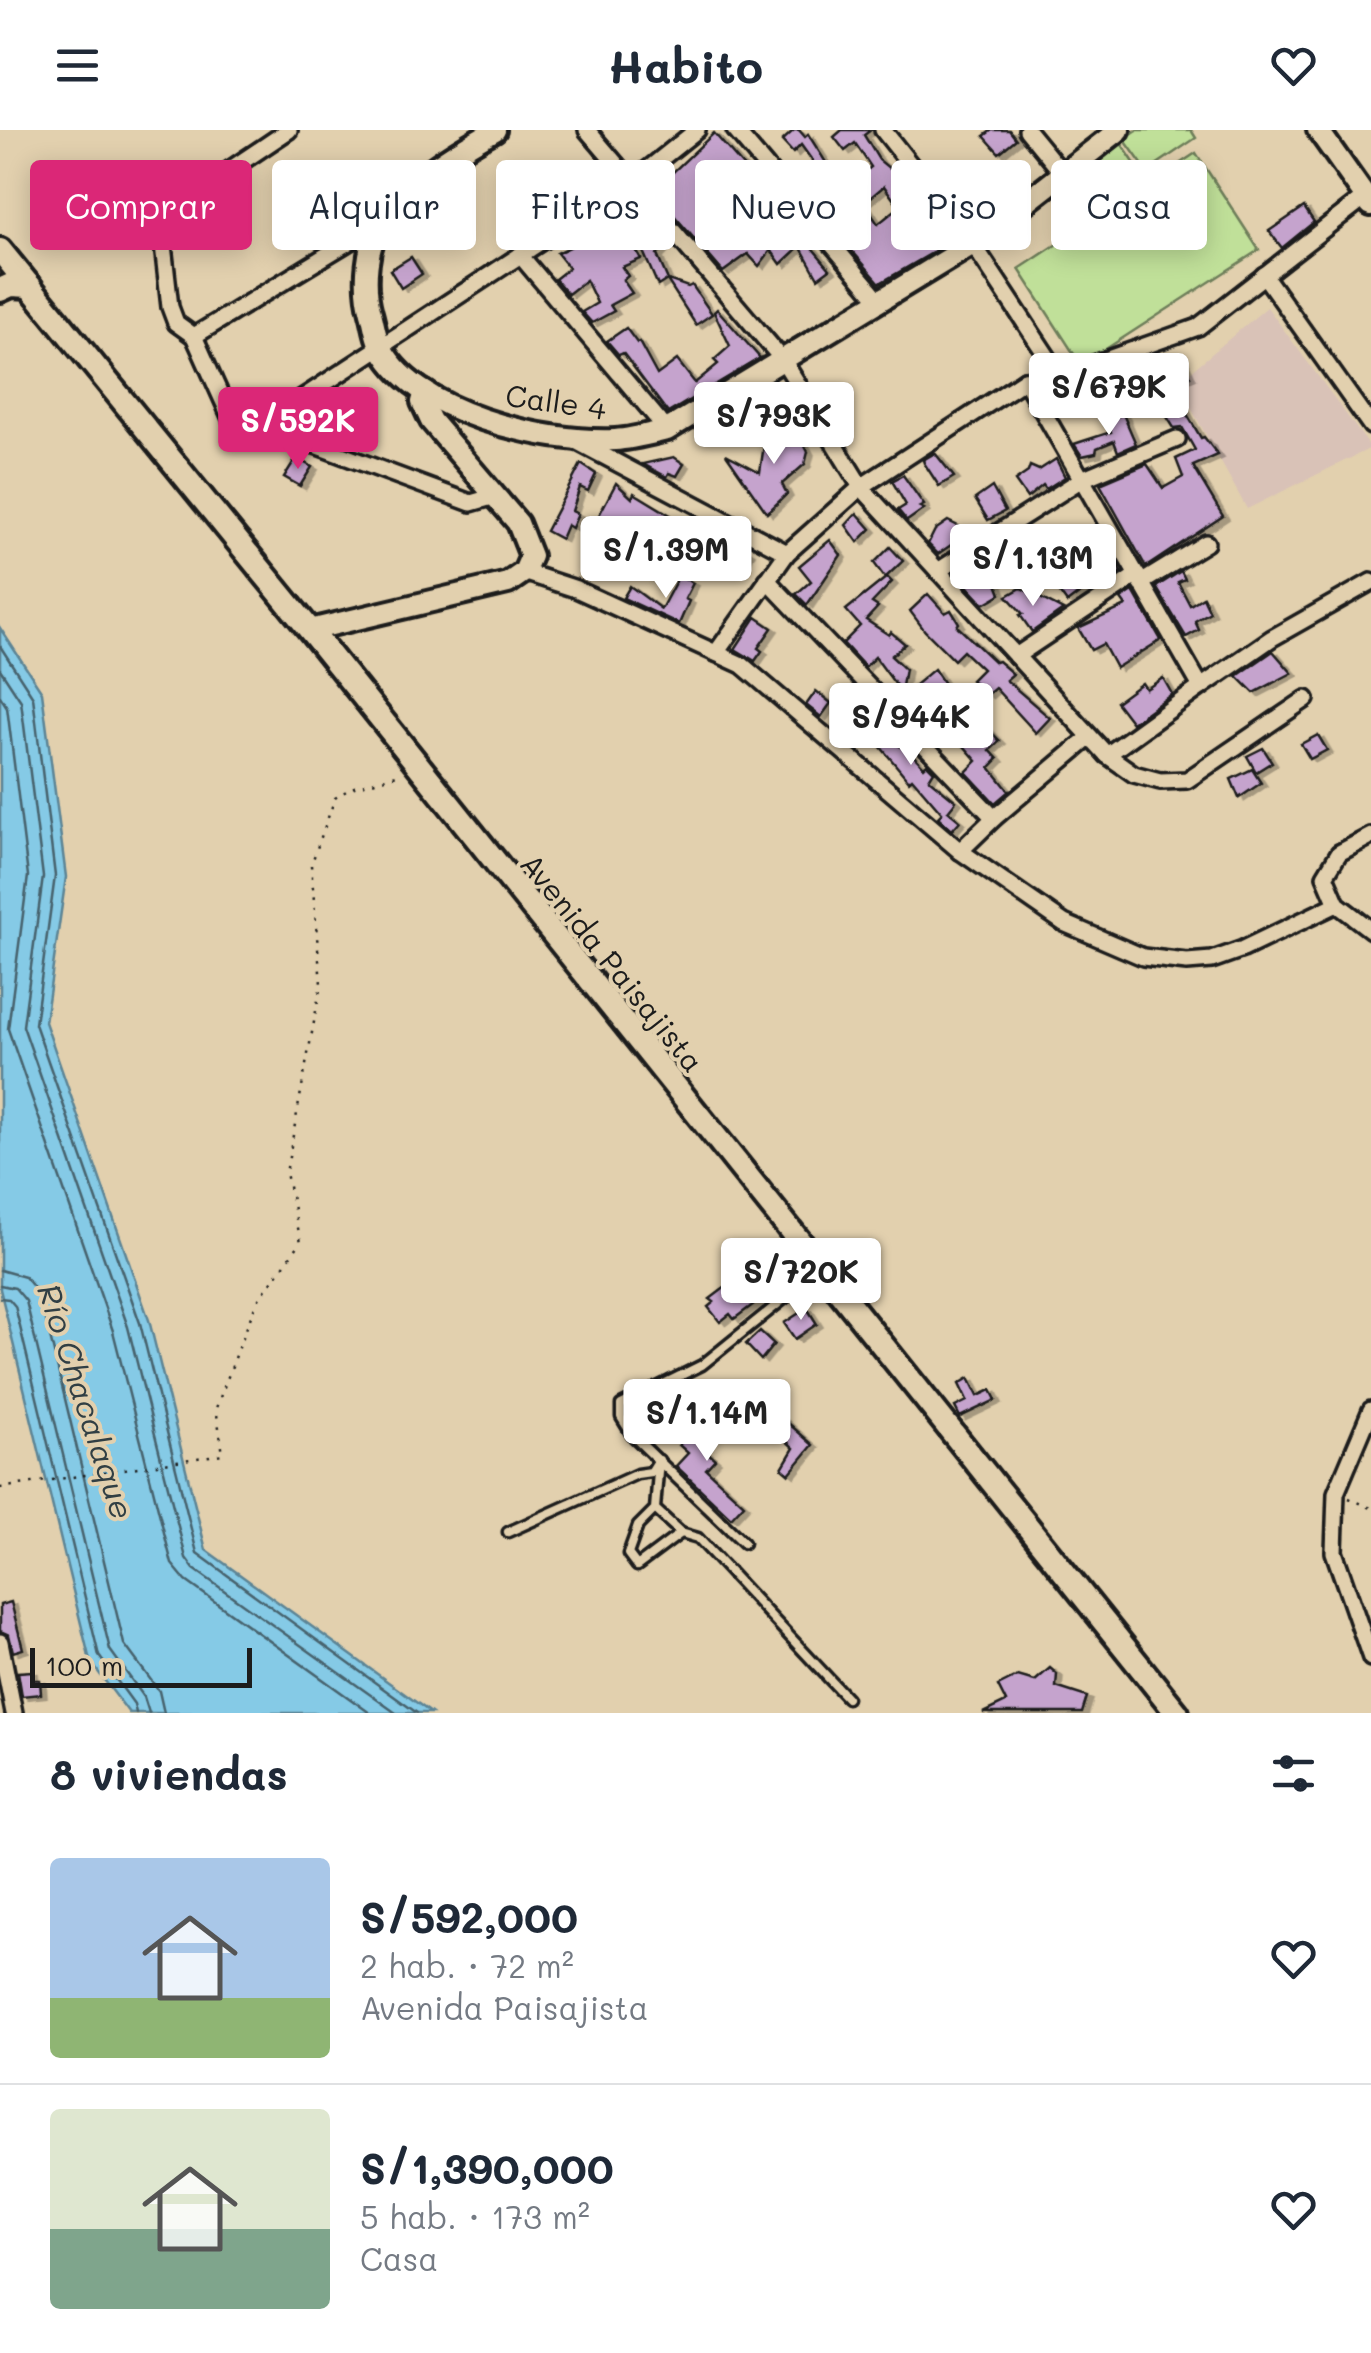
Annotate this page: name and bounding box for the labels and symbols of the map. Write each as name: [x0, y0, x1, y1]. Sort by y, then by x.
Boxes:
pin: S/679K: [1028, 353, 1190, 438]
street label: Calle 4: [503, 374, 609, 428]
pin: S/793K: [693, 382, 855, 467]
pin: S/592K: [217, 387, 379, 472]
pin: S/1.39M: [574, 516, 758, 601]
pin: S/1.13M: [941, 524, 1125, 609]
pin: S/944K: [830, 683, 992, 768]
street label: Avenida Paisajista: [512, 844, 714, 1080]
pin: S/720K: [720, 1238, 882, 1323]
water label: Río Chacalaque: [29, 1278, 145, 1524]
pin: S/1.14M: [615, 1379, 799, 1464]
scale bar: [30, 1643, 252, 1688]

